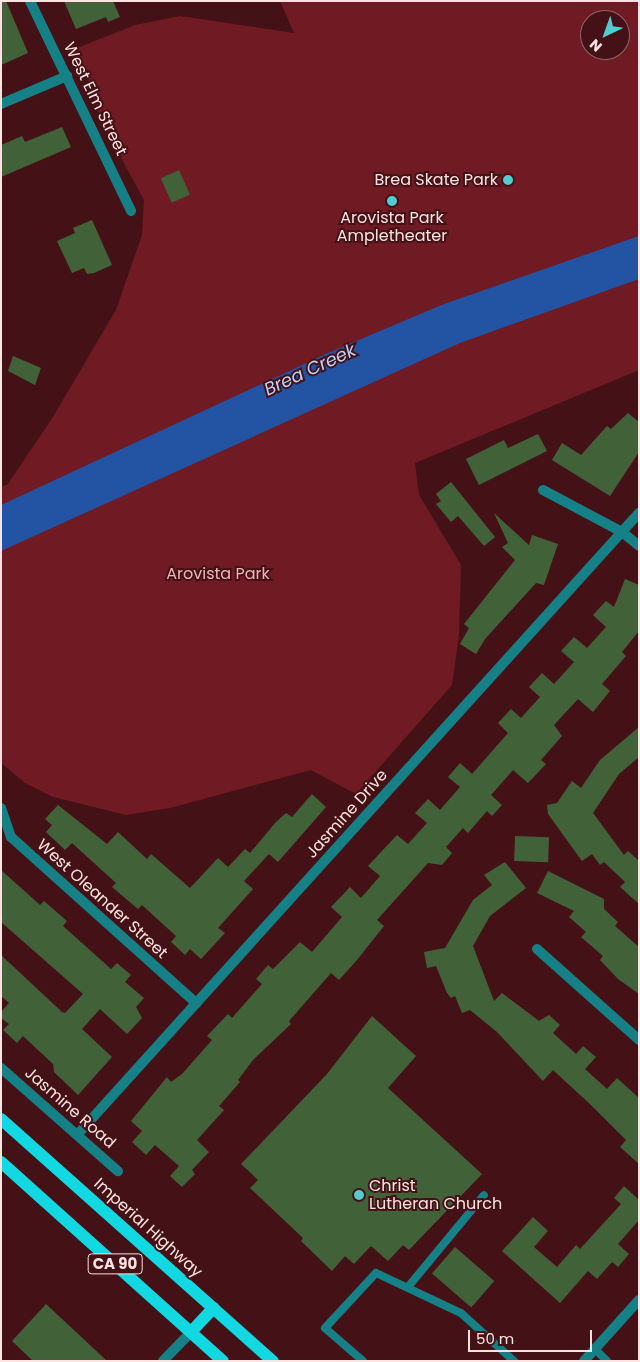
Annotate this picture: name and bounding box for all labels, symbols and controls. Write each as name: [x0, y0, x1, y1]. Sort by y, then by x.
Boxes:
north arrow: [580, 10, 630, 60]
text: N: [585, 34, 606, 56]
street label: West Elm Street: [59, 39, 131, 159]
place label: Brea Skate Park: [374, 170, 498, 190]
marker: Brea Skate Park: [502, 174, 514, 186]
marker: Arovista Park Ampletheater: [386, 195, 398, 207]
place label: Arovista Park Ampletheater: [337, 208, 447, 246]
water label: Brea Creek: [261, 339, 359, 401]
park label: Arovista Park: [166, 564, 270, 584]
street label: Jasmine Drive: [302, 766, 392, 862]
street label: West Oleander Street: [33, 835, 171, 963]
street label: Jasmine Road: [21, 1063, 119, 1153]
street label: Imperial Highway: [90, 1174, 206, 1282]
place label: Christ Lutheran Church: [369, 1176, 502, 1214]
marker: Christ Lutheran Church: [353, 1189, 365, 1201]
road number: CA 90: [88, 1252, 142, 1276]
scale bar: [470, 1320, 594, 1352]
text: 50 m: [476, 1328, 514, 1349]

